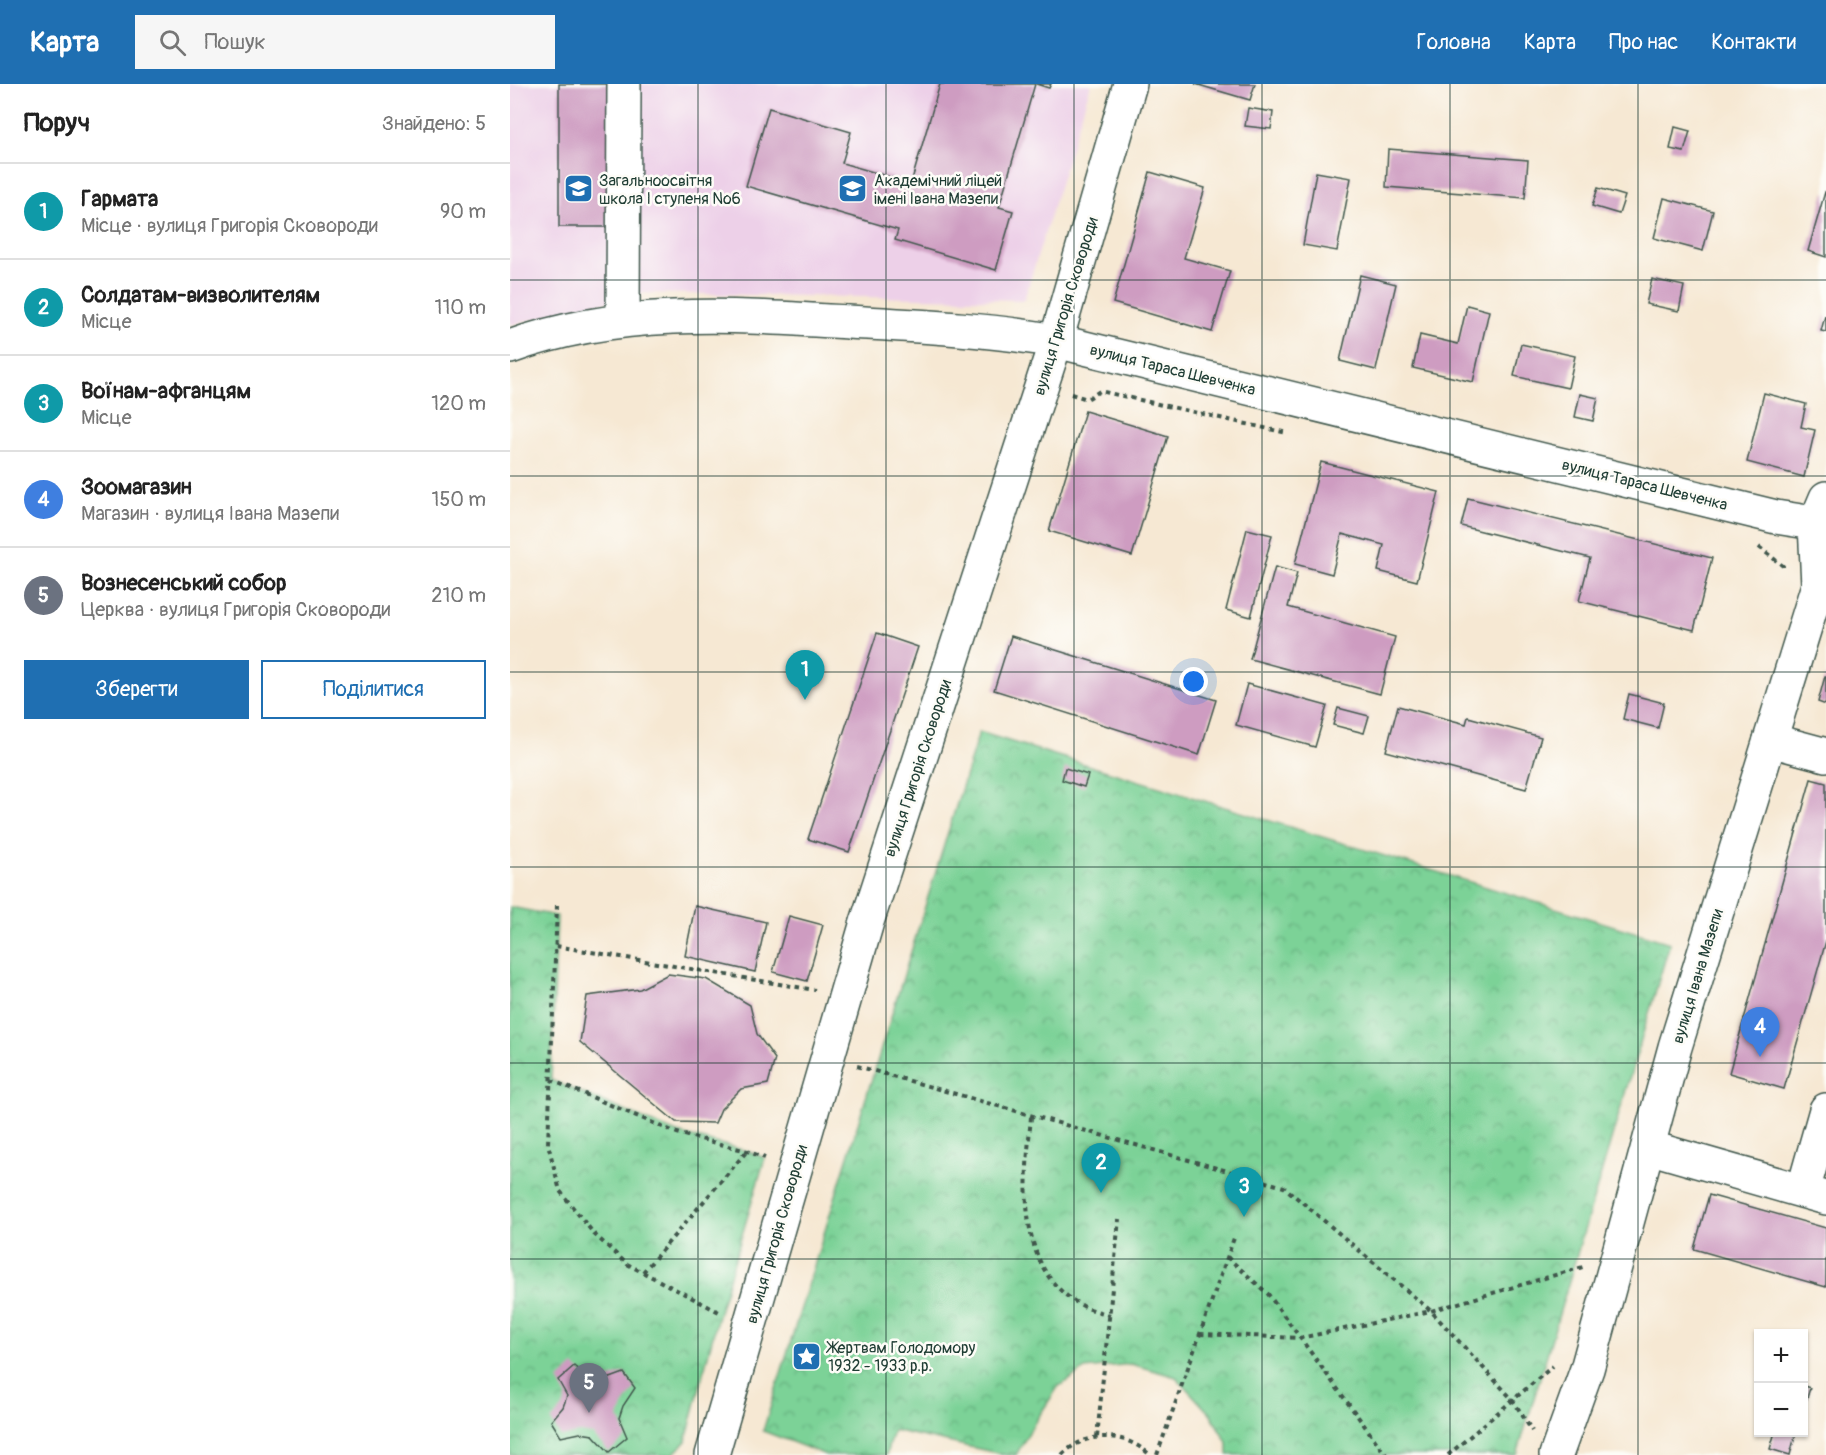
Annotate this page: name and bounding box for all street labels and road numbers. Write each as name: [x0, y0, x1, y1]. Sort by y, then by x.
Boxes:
street label: вулиця Григорія Сковороди: [1029, 215, 1103, 398]
street label: вулиця Тараса Шевченка: [1088, 340, 1258, 400]
street label: вулиця Тараса Шевченка: [1560, 455, 1730, 515]
street label: вулиця Григорія Сковороди: [880, 677, 956, 859]
street label: вулиця Івана Мазепи: [1668, 907, 1728, 1046]
street label: вулиця Григорія Сковороди: [742, 1143, 812, 1326]

